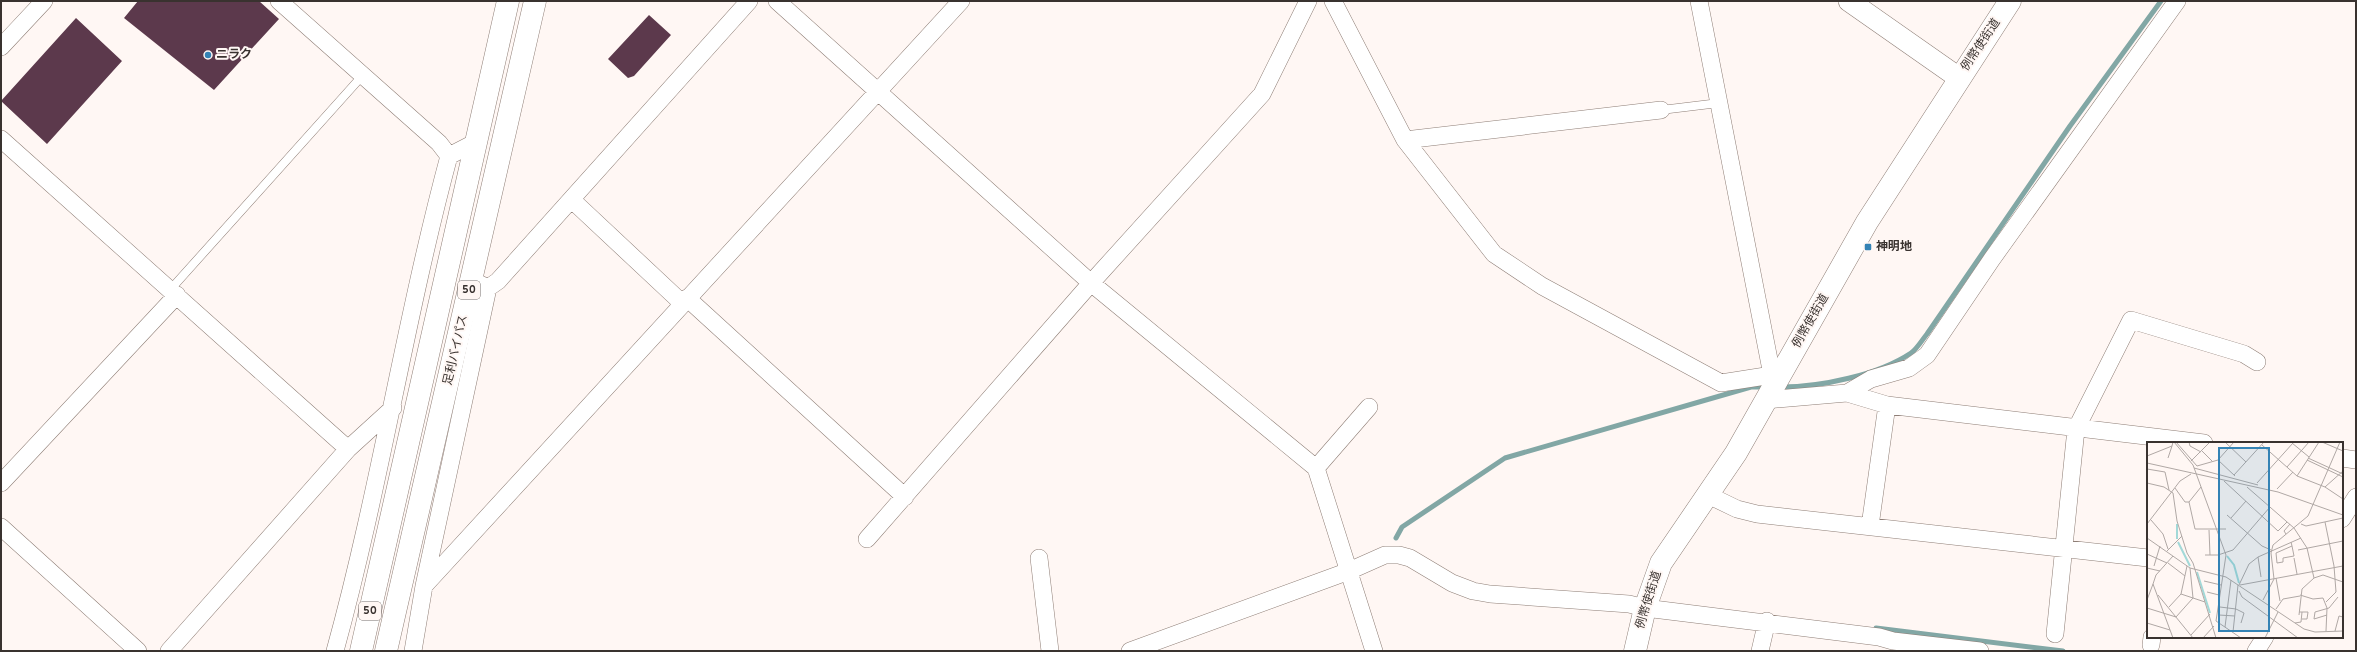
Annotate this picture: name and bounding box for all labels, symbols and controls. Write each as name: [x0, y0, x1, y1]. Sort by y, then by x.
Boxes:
street label: 例幣使街道: [1958, 16, 2004, 74]
place label: ニラク: [216, 47, 252, 63]
marker: ニラク: [203, 50, 213, 60]
place label: 神明地: [1876, 239, 1912, 255]
marker: 神明地: [1863, 242, 1873, 252]
road number: 50: [458, 281, 480, 299]
street label: 例幣使街道: [1789, 291, 1833, 351]
street label: 足利バイパス: [440, 313, 472, 387]
inset map: [2147, 442, 2343, 638]
street label: 例幣使街道: [1633, 569, 1665, 631]
road number: 50: [359, 602, 381, 620]

